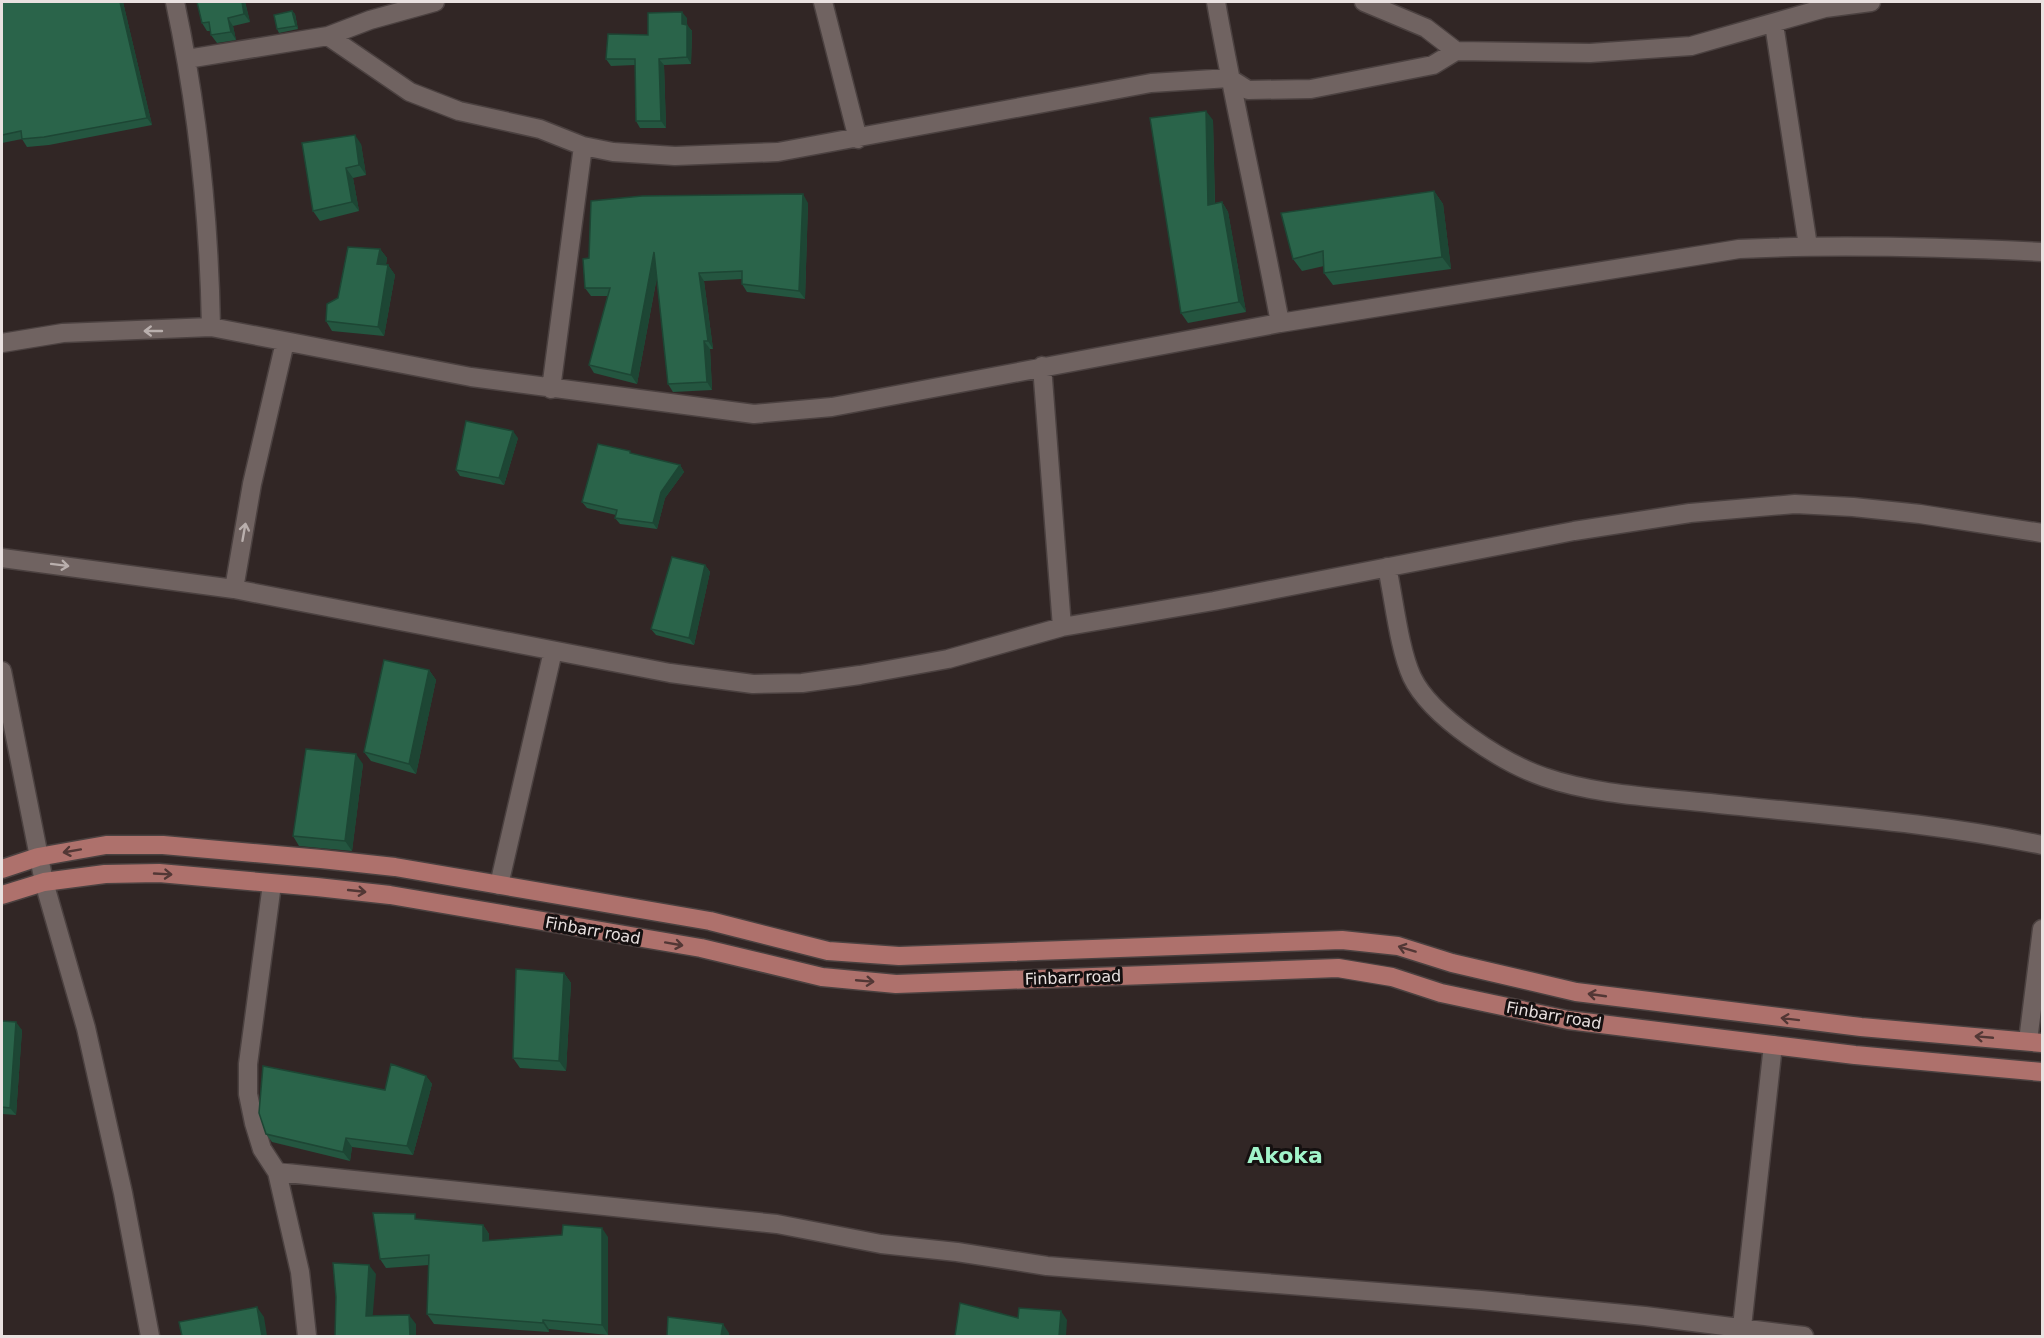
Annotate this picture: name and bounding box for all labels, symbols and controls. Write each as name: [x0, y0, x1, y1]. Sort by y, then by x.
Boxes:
one-way arrow: [143, 325, 163, 337]
one-way arrow: [239, 522, 250, 542]
one-way arrow: [49, 560, 69, 571]
one-way arrow: [63, 846, 83, 857]
one-way arrow: [153, 868, 173, 879]
one-way arrow: [347, 886, 367, 897]
street label: Finbarr road: [544, 913, 642, 948]
one-way arrow: [664, 938, 683, 949]
one-way arrow: [1398, 943, 1417, 954]
street label: Finbarr road: [1024, 966, 1122, 989]
one-way arrow: [855, 976, 874, 987]
one-way arrow: [1587, 990, 1607, 1001]
street label: Finbarr road: [1505, 998, 1603, 1033]
one-way arrow: [1781, 1013, 1801, 1024]
one-way arrow: [1975, 1031, 1995, 1042]
district label: Akoka: [1247, 1143, 1323, 1168]

